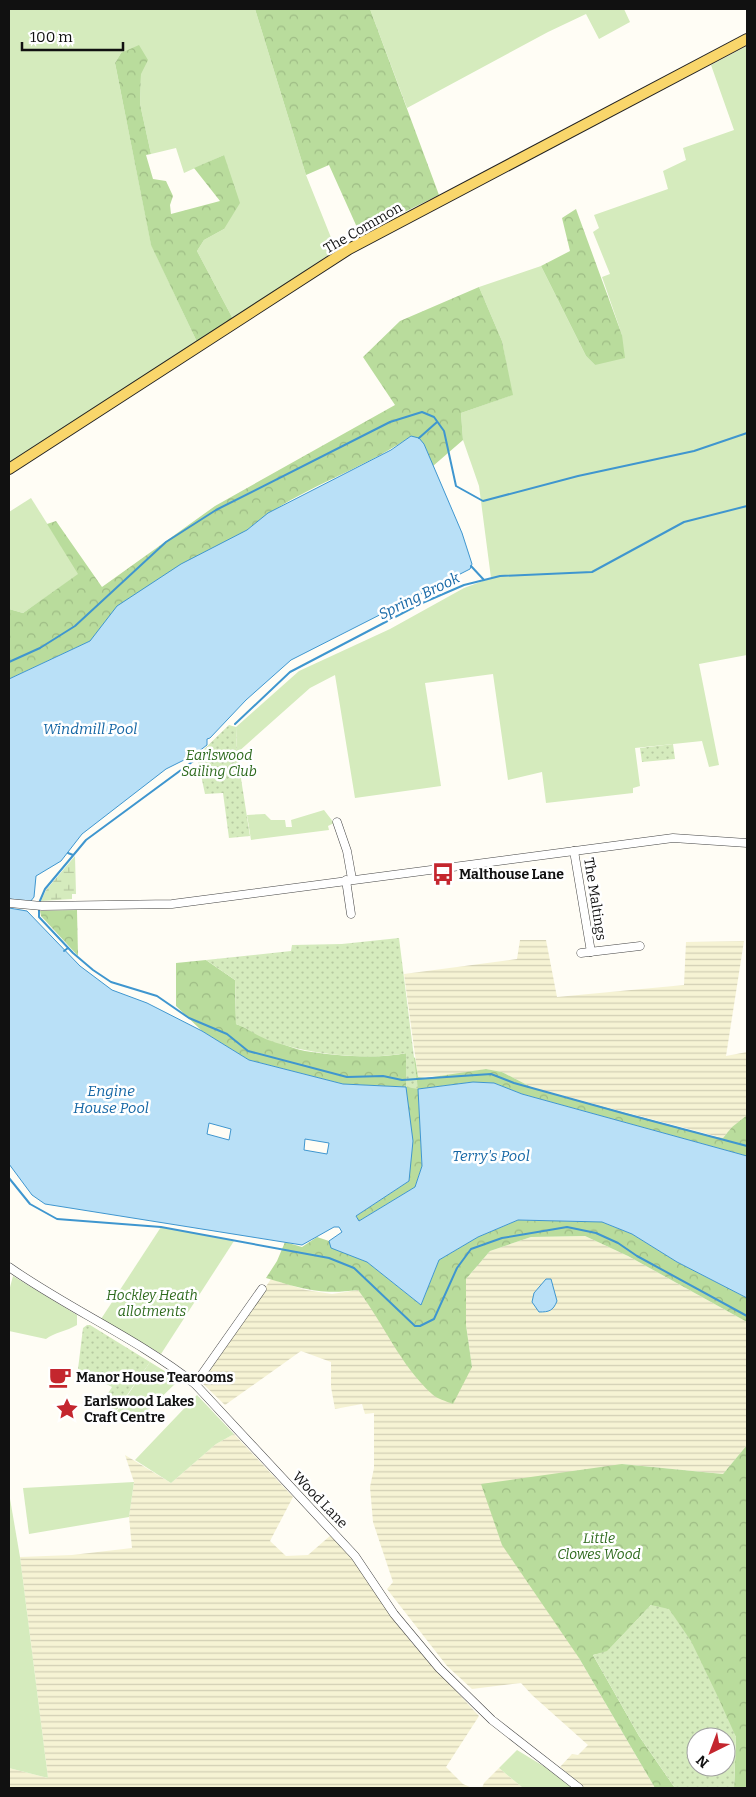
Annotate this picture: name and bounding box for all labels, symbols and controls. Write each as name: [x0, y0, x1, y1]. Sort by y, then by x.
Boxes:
scale bar: [22, 20, 124, 52]
text: 100 m: [30, 28, 73, 46]
street label: The Common: [321, 199, 405, 257]
water label: Spring Brook: [376, 568, 463, 623]
water label: Windmill Pool: [43, 720, 137, 738]
park label: Earlswood Sailing Club: [181, 747, 257, 780]
street label: The Maltings: [580, 856, 610, 942]
bus stop icon: Malthouse Lane: [430, 861, 456, 887]
place label: Malthouse Lane: [459, 866, 564, 883]
water label: Engine House Pool: [73, 1082, 149, 1117]
water label: Terry's Pool: [452, 1147, 530, 1165]
park label: Hockley Heath allotments: [106, 1287, 198, 1320]
cafe icon: Manor House Tearooms: [47, 1364, 73, 1390]
place label: Manor House Tearooms: [76, 1369, 233, 1386]
place label: Earlswood Lakes Craft Centre: [84, 1393, 194, 1426]
place icon: Earlswood Lakes Craft Centre: [54, 1396, 80, 1422]
street label: Wood Lane: [289, 1468, 351, 1532]
park label: Little Clowes Wood: [557, 1530, 641, 1563]
north arrow: [686, 1727, 736, 1777]
text: N: [693, 1751, 712, 1771]

